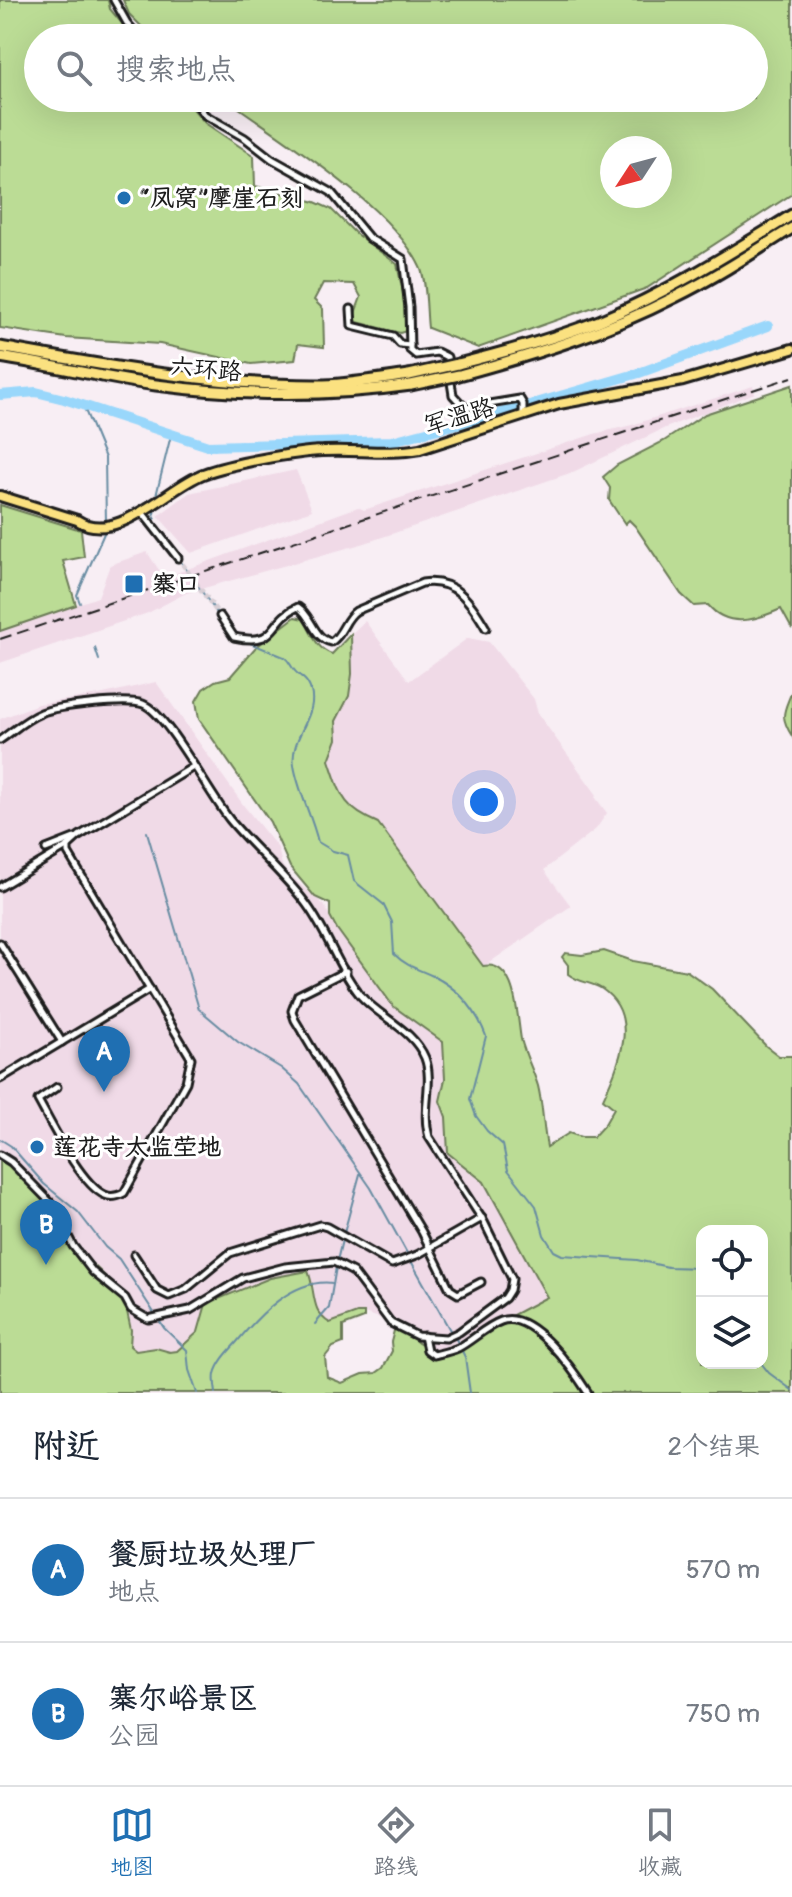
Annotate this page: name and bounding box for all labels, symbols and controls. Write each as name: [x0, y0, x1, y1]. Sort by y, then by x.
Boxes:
search box: [24, 24, 768, 112]
icon: search: [52, 46, 96, 90]
text: 搜索地点: [116, 51, 236, 88]
north arrow: [600, 136, 672, 208]
place label: “凤窝”摩崖石刻: [140, 184, 304, 213]
marker: “凤窝”摩崖石刻: [115, 189, 133, 207]
street label: 六环路: [169, 352, 243, 387]
street label: 军温路: [420, 392, 498, 441]
place label: 寨口: [152, 570, 200, 599]
marker: 寨口: [123, 573, 145, 595]
your location: [464, 782, 504, 822]
pin: A: [78, 1026, 130, 1092]
place label: 莲花寺太监茔地: [53, 1133, 221, 1162]
marker: 莲花寺太监茔地: [28, 1138, 46, 1156]
pin: B: [20, 1199, 72, 1265]
map controls: [696, 1225, 768, 1369]
button: locate: [696, 1225, 768, 1297]
button: layers: [696, 1297, 768, 1369]
text: 附近: [32, 1425, 100, 1468]
text: 2个结果: [667, 1431, 760, 1463]
text: 餐厨垃圾处理厂: [108, 1536, 318, 1573]
text: A: [50, 1554, 66, 1586]
text: 570 m: [686, 1554, 760, 1586]
text: 地点: [108, 1576, 160, 1608]
text: 寨尔峪景区: [108, 1680, 258, 1717]
text: B: [51, 1698, 65, 1730]
text: 750 m: [686, 1698, 760, 1730]
text: 公园: [108, 1720, 160, 1752]
tab: 地图: [110, 1803, 154, 1881]
tab: 路线: [374, 1803, 418, 1881]
tab: 收藏: [638, 1803, 682, 1881]

